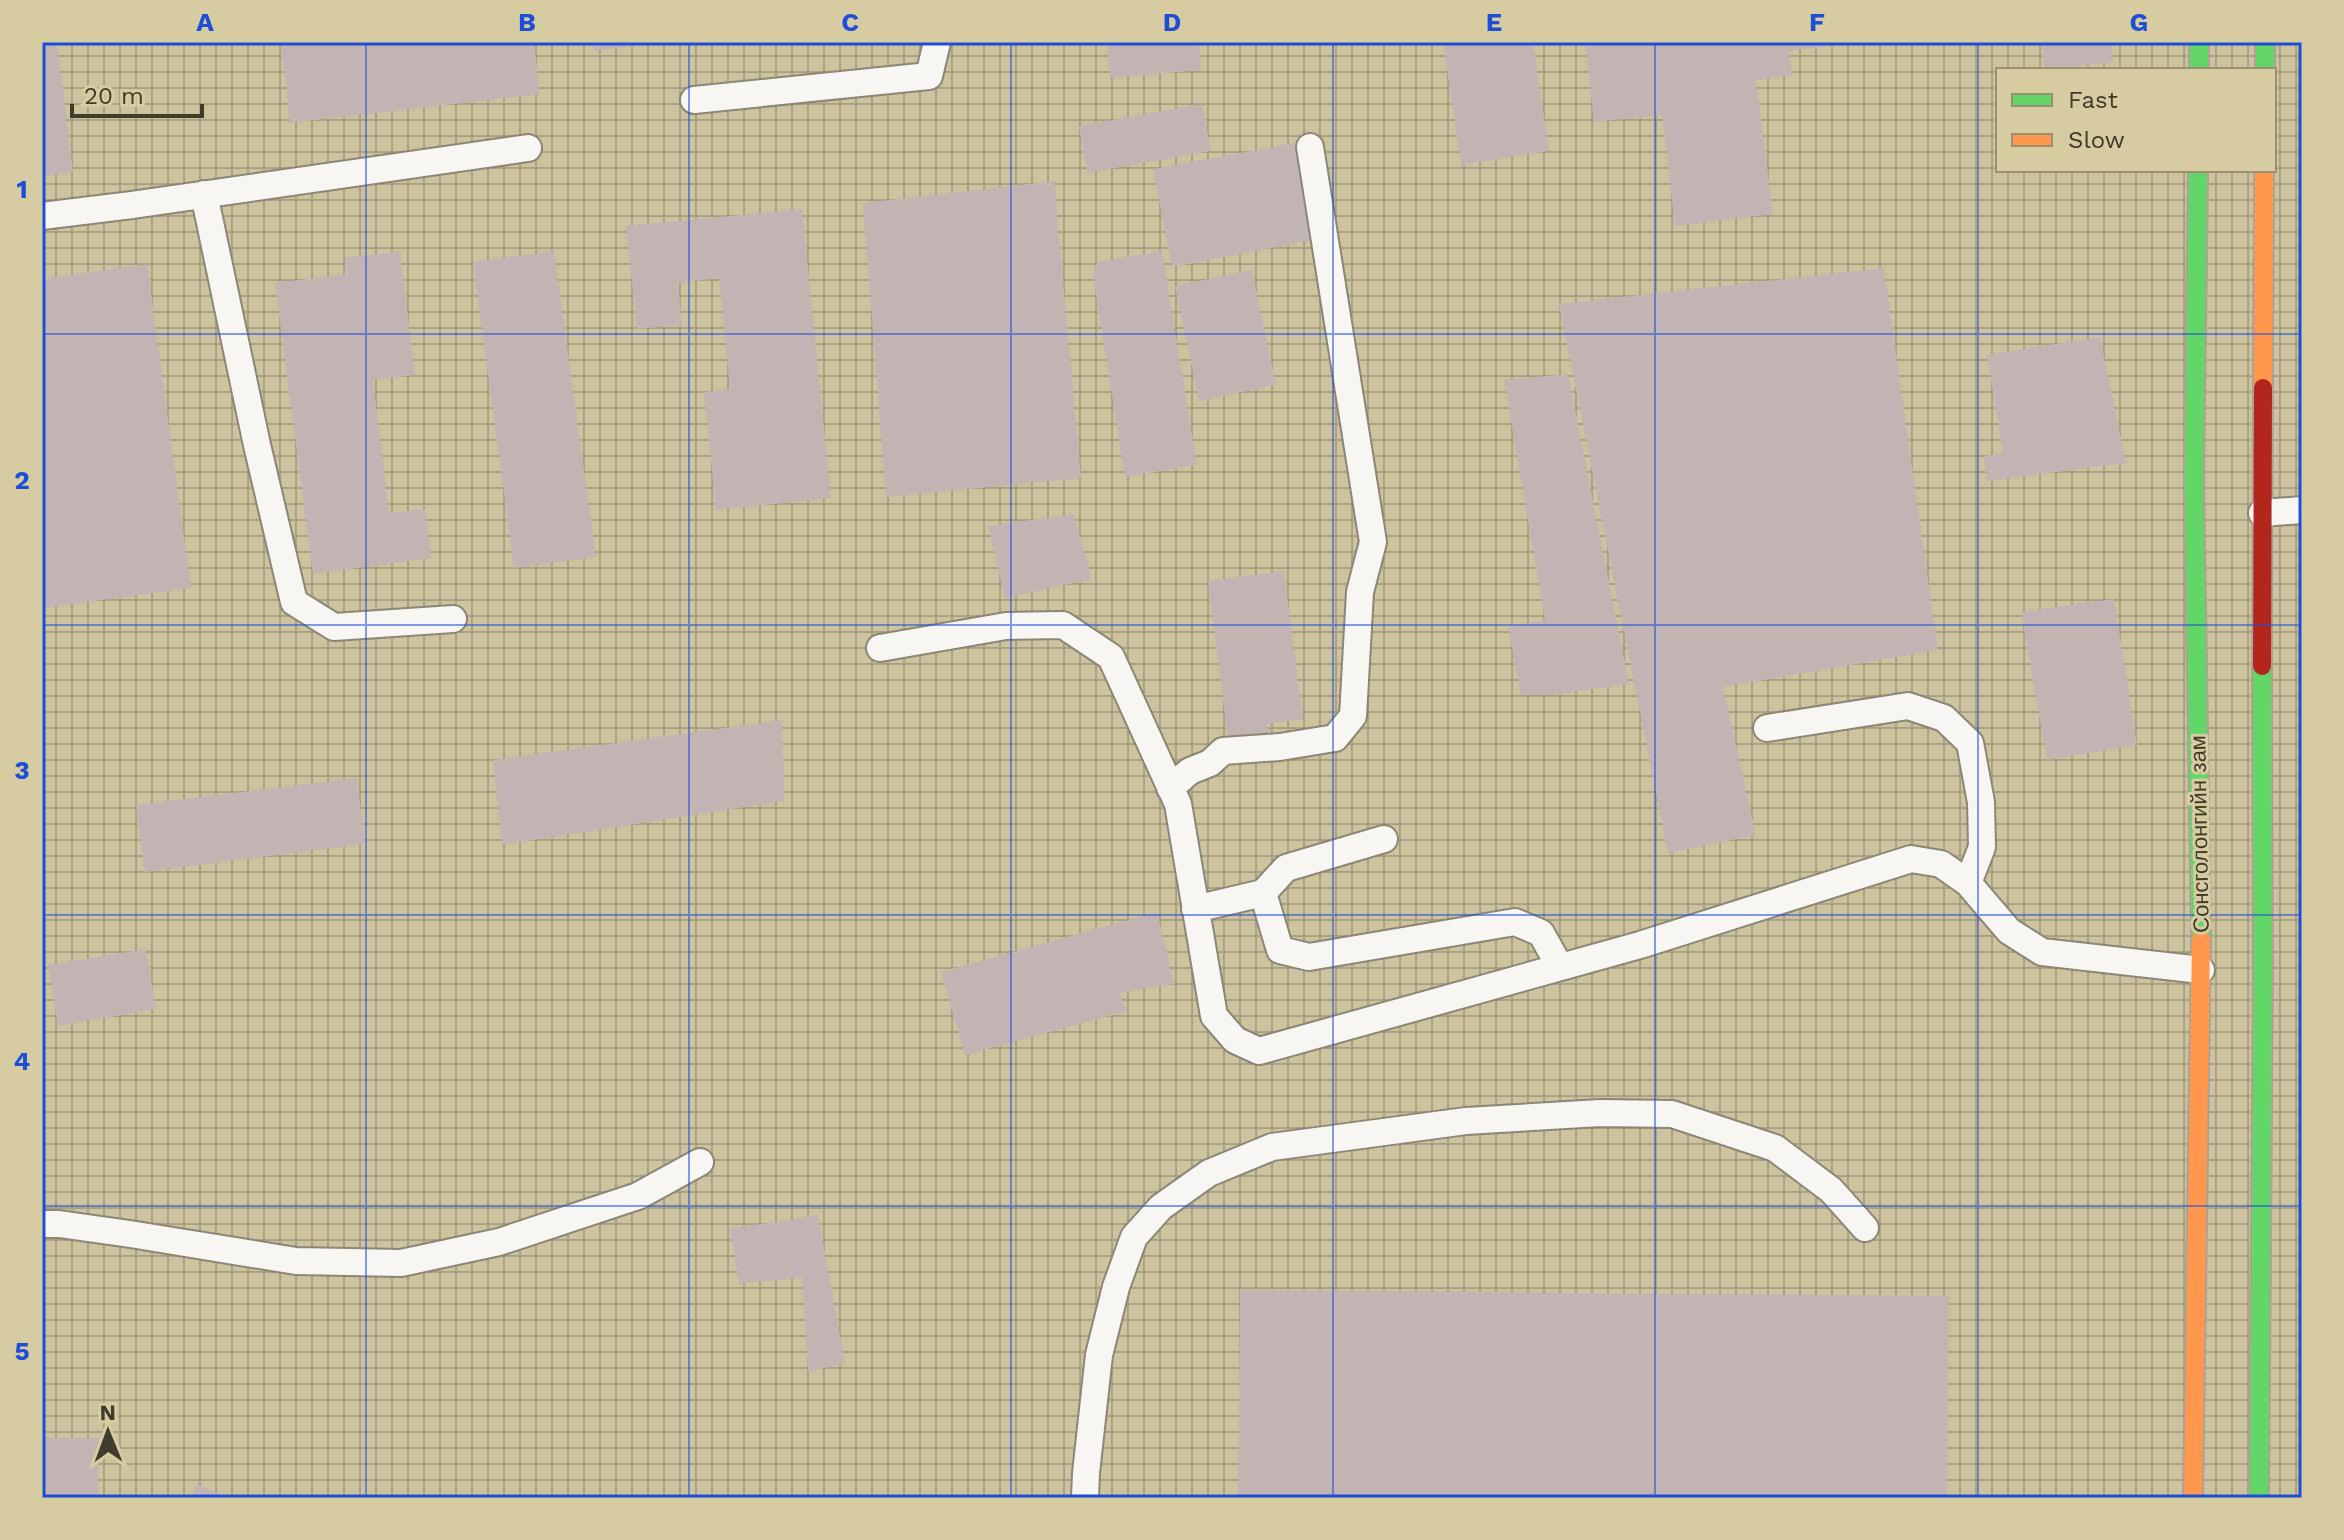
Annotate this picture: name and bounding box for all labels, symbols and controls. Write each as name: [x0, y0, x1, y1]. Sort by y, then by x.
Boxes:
text: A: [196, 7, 214, 37]
text: B: [518, 7, 536, 37]
text: C: [841, 7, 859, 37]
text: D: [1163, 7, 1181, 37]
text: E: [1486, 7, 1502, 37]
text: F: [1809, 7, 1825, 37]
text: G: [2130, 7, 2148, 37]
scale bar: [72, 68, 202, 118]
legend: [1996, 68, 2276, 172]
text: 20 m: [84, 82, 144, 110]
text: Fast: [2068, 86, 2118, 114]
text: Slow: [2068, 126, 2125, 154]
text: 1: [16, 174, 28, 204]
text: 2: [14, 465, 30, 495]
street label: Сонсголонгийн зам: [2185, 735, 2214, 933]
text: 3: [14, 755, 30, 785]
text: 4: [14, 1046, 31, 1076]
text: 5: [14, 1336, 30, 1366]
north arrow: [68, 1392, 148, 1472]
text: N: [99, 1400, 116, 1425]

